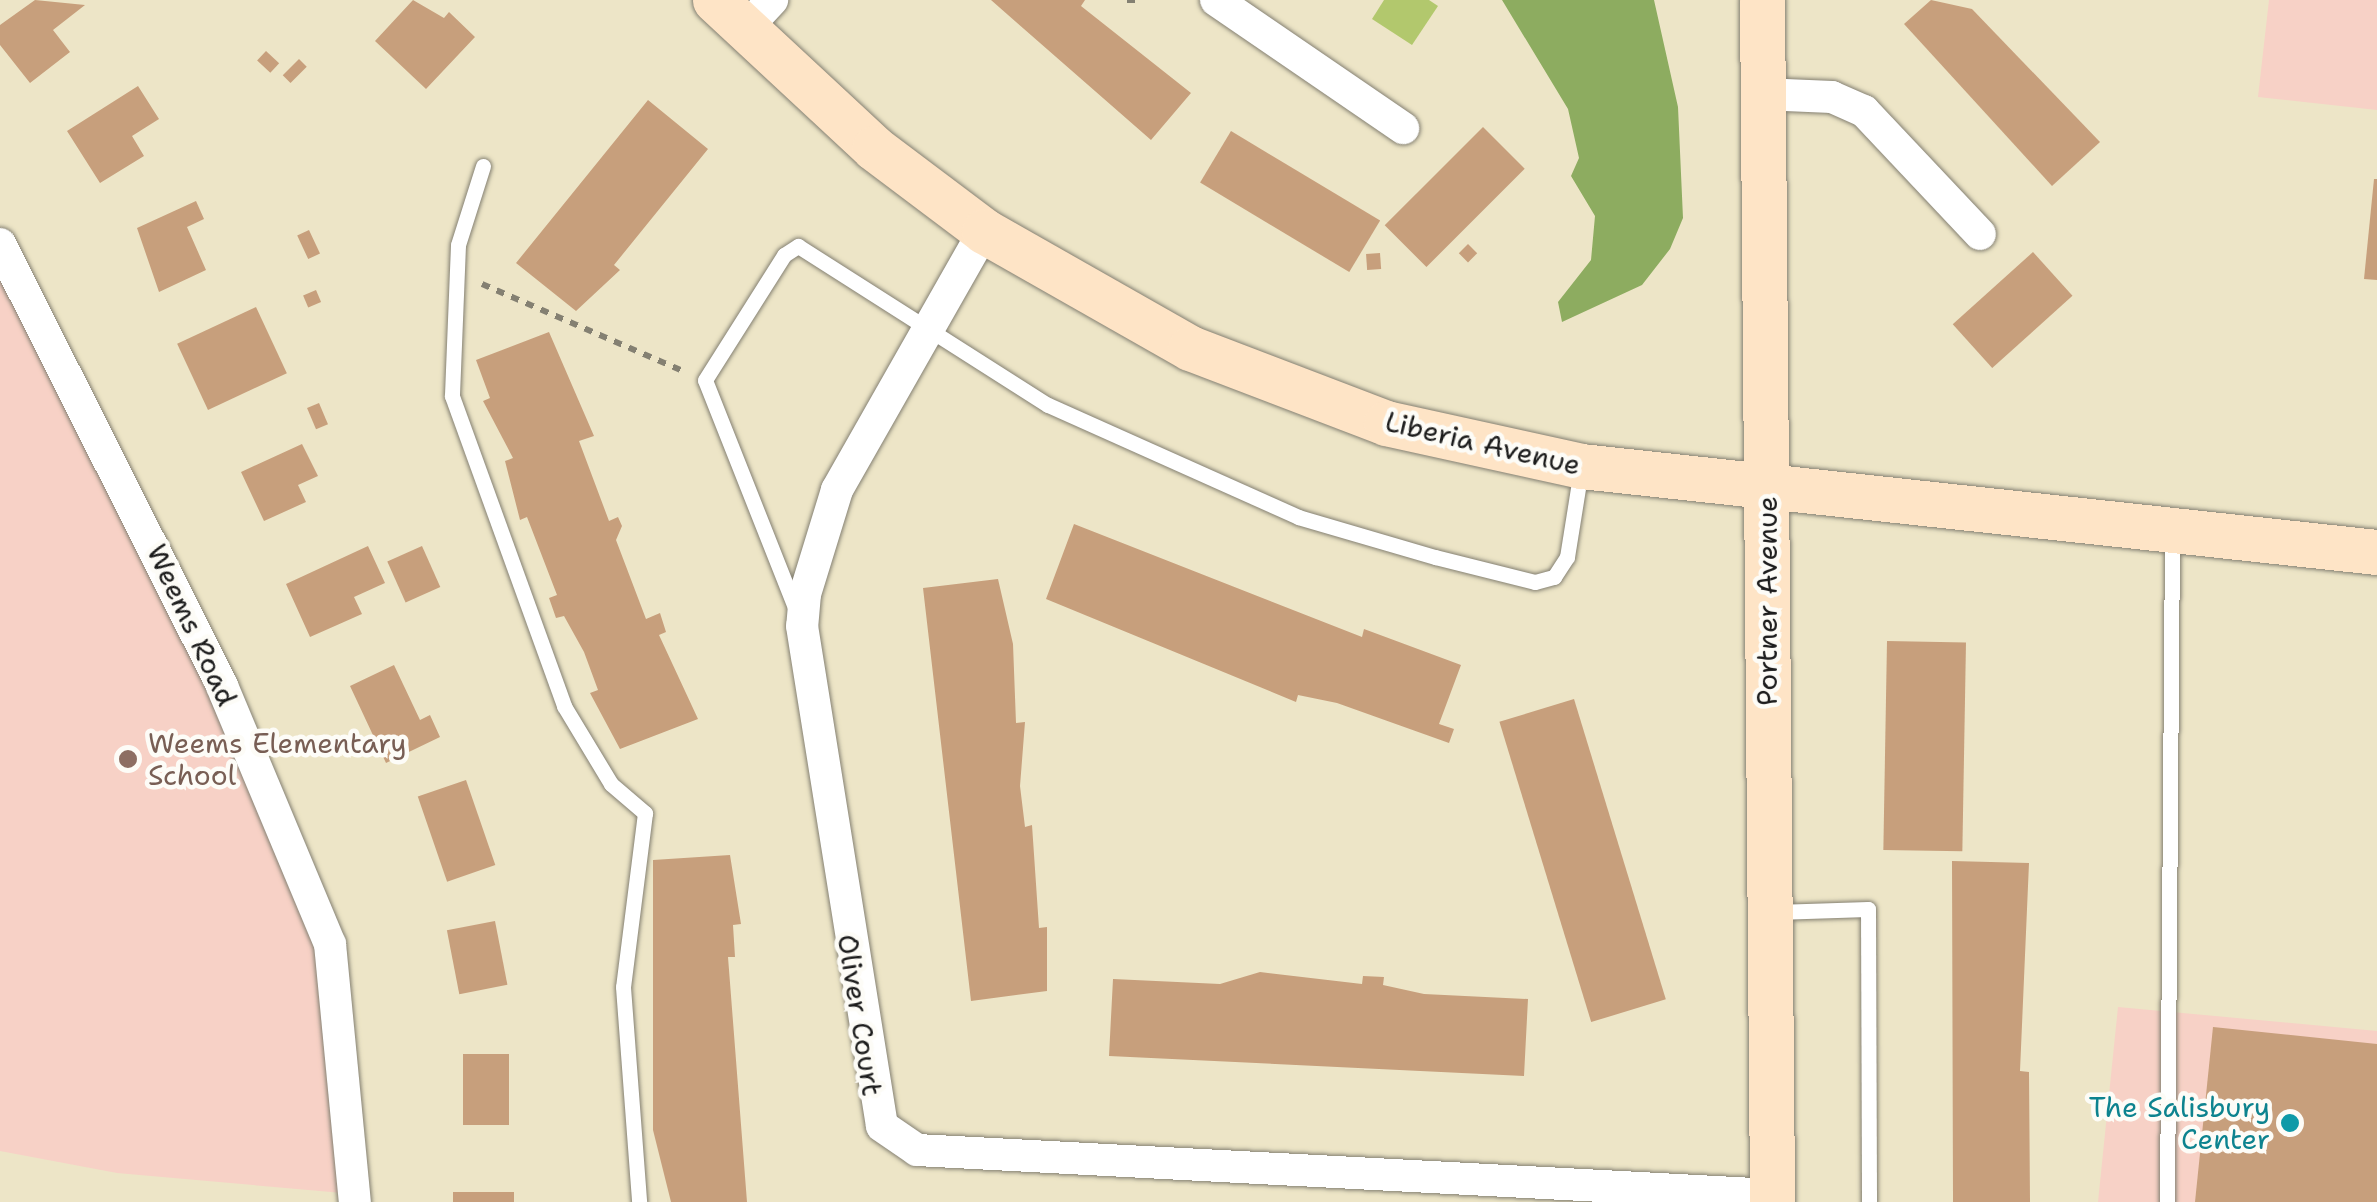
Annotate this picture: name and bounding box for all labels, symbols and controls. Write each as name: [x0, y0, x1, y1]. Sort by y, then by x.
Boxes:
street label: Liberia Avenue: [1382, 404, 1584, 482]
street label: Portner Avenue: [1750, 496, 1784, 706]
street label: Weems Road: [140, 539, 244, 711]
place label: Weems Elementary School: [148, 726, 407, 792]
marker: Weems Elementary School: [117, 748, 139, 770]
street label: Oliver Court: [831, 932, 889, 1098]
place label: The Salisbury Center: [2089, 1090, 2270, 1156]
marker: The Salisbury Center: [2279, 1112, 2301, 1134]

